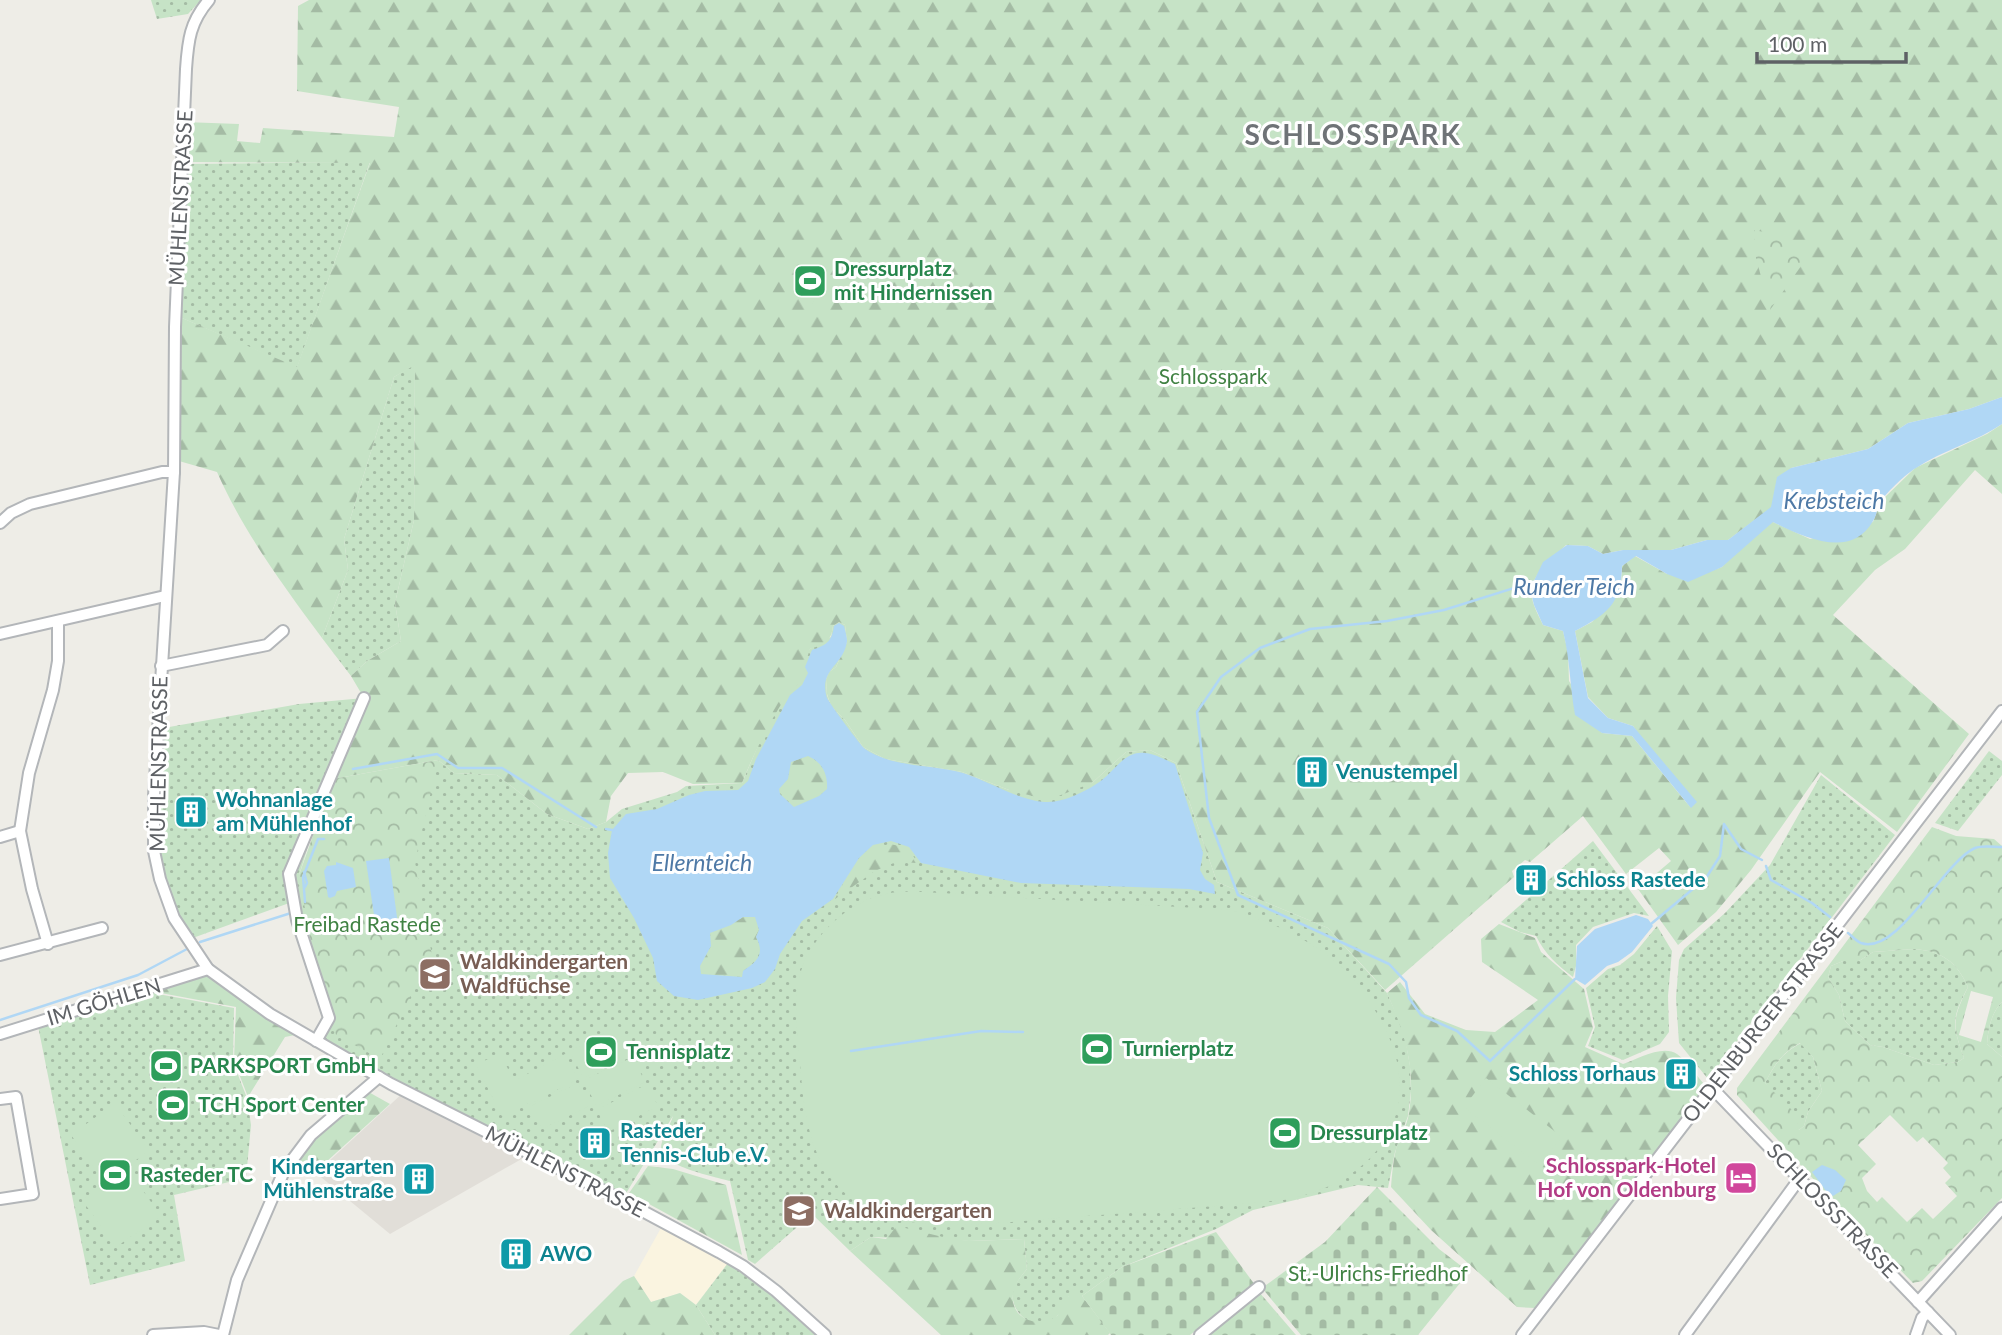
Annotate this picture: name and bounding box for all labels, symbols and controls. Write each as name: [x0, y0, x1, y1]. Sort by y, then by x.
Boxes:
scale bar: [1757, 21, 1906, 65]
text: 100 m: [1768, 31, 1827, 56]
street label: MÜHLENSTRASSE: [162, 109, 197, 286]
district label: SCHLOSSPARK: [1244, 117, 1462, 151]
place label: Dressurplatz mit Hindernissen: [834, 255, 993, 304]
sports icon: Dressurplatz mit Hindernissen: [791, 262, 829, 300]
park label: Schlosspark: [1159, 363, 1268, 388]
water label: Krebsteich: [1784, 486, 1884, 514]
water label: Runder Teich: [1513, 572, 1635, 600]
street label: MÜHLENSTRASSE: [143, 676, 172, 852]
building icon: Venustempel: [1293, 753, 1331, 791]
place label: Venustempel: [1335, 758, 1458, 783]
place label: Wohnanlage am Mühlenhof: [216, 786, 353, 835]
building icon: Wohnanlage am Mühlenhof: [172, 793, 210, 831]
water label: Ellernteich: [652, 848, 752, 876]
building icon: Schloss Rastede: [1512, 861, 1550, 899]
place label: Schloss Rastede: [1556, 866, 1706, 891]
park label: Freibad Rastede: [293, 911, 441, 936]
street label: OLDENBURGER STRASSE: [1676, 918, 1847, 1127]
place label: Waldkindergarten Waldfüchse: [460, 948, 628, 997]
school or university icon: Waldkindergarten Waldfüchse: [416, 955, 454, 993]
street label: IM GÖHLEN: [44, 971, 164, 1030]
sports icon: Turnierplatz: [1078, 1030, 1116, 1068]
sports icon: Tennisplatz: [582, 1033, 620, 1071]
place label: Turnierplatz: [1122, 1035, 1234, 1060]
place label: Tennisplatz: [626, 1038, 731, 1063]
sports icon: PARKSPORT GmbH: [147, 1047, 185, 1085]
place label: PARKSPORT GmbH: [190, 1052, 377, 1077]
building icon: Schloss Torhaus: [1662, 1055, 1700, 1093]
place label: Schloss Torhaus: [1509, 1060, 1656, 1085]
sports icon: TCH Sport Center: [154, 1086, 192, 1124]
place label: TCH Sport Center: [198, 1091, 365, 1116]
sports icon: Dressurplatz: [1266, 1114, 1304, 1152]
place label: Rasteder Tennis-Club e.V.: [620, 1117, 768, 1166]
place label: Dressurplatz: [1310, 1119, 1428, 1144]
street label: MÜHLENSTRASSE: [482, 1120, 650, 1222]
building icon: Rasteder Tennis-Club e.V.: [576, 1124, 614, 1162]
street label: SCHLOSSSTRASSE: [1763, 1138, 1904, 1282]
place label: Schlosspark-Hotel Hof von Oldenburg: [1537, 1152, 1716, 1201]
place label: Kindergarten Mühlenstraße: [263, 1153, 394, 1202]
sports icon: Rasteder TC: [96, 1156, 134, 1194]
hotel icon: Schlosspark-Hotel Hof von Oldenburg: [1722, 1159, 1760, 1197]
building icon: Kindergarten Mühlenstraße: [400, 1160, 438, 1198]
place label: Rasteder TC: [140, 1161, 253, 1186]
school or university icon: Waldkindergarten: [780, 1192, 818, 1230]
place label: Waldkindergarten: [824, 1197, 992, 1222]
building icon: AWO: [497, 1235, 535, 1273]
place label: AWO: [539, 1240, 592, 1265]
park label: St.-Ulrichs-Friedhof: [1288, 1260, 1469, 1285]

